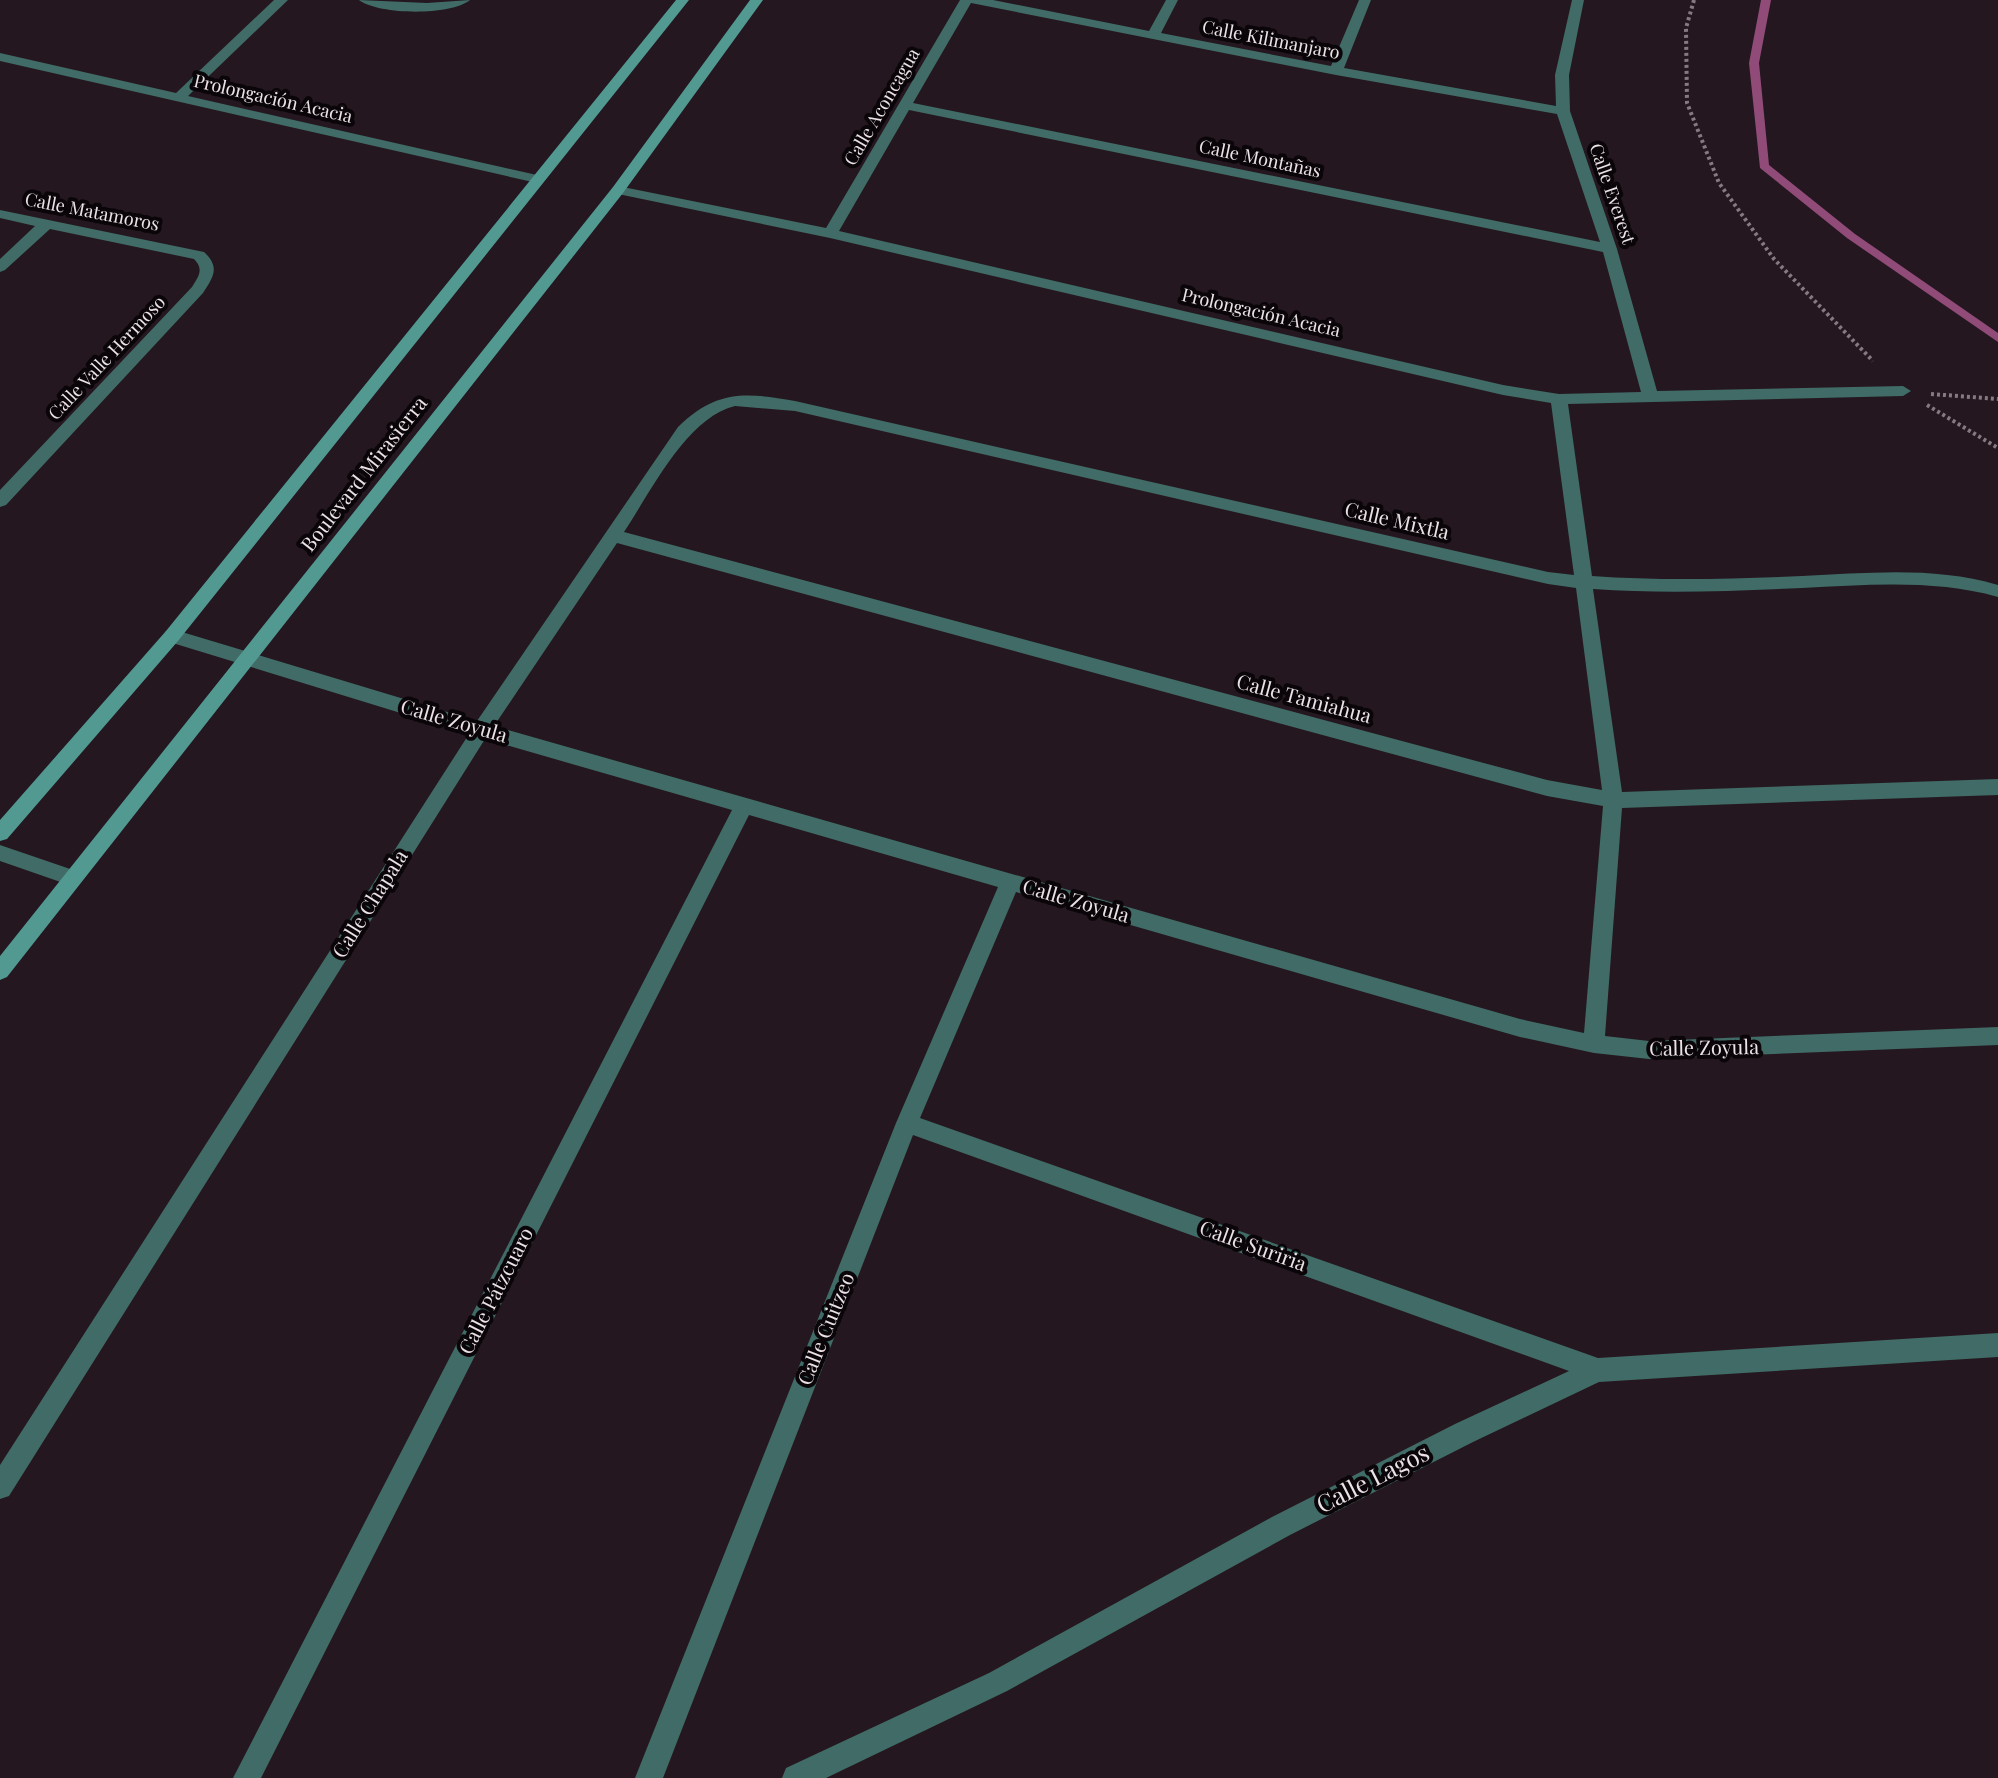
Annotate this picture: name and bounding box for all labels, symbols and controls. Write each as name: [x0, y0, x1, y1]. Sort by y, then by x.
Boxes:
street label: Calle Kilimanjaro: [1200, 14, 1342, 64]
street label: Calle Aconcagua: [838, 43, 924, 170]
street label: Prolongación Acacia: [192, 68, 355, 128]
street label: Calle Montañas: [1197, 133, 1323, 183]
street label: Calle Everest: [1585, 140, 1642, 248]
street label: Calle Matamoros: [23, 186, 161, 236]
street label: Prolongación Acacia: [1180, 282, 1343, 342]
street label: Calle Valle Hermoso: [42, 290, 170, 425]
street label: Boulevard Mirasierra: [294, 390, 432, 556]
street label: Calle Mixtla: [1342, 494, 1452, 545]
street label: Calle Tamiahua: [1234, 667, 1375, 729]
street label: Calle Zoyula: [398, 691, 511, 748]
street label: Calle Chapala: [325, 844, 413, 962]
street label: Calle Zoyula: [1020, 871, 1133, 928]
street label: Calle Zoyula: [1649, 1032, 1759, 1061]
street label: Calle Suriria: [1196, 1213, 1311, 1276]
street label: Calle Pátzcuaro: [451, 1222, 538, 1358]
street label: Calle Cuitzeo: [790, 1268, 859, 1389]
street label: Calle Lagos: [1310, 1435, 1434, 1519]

